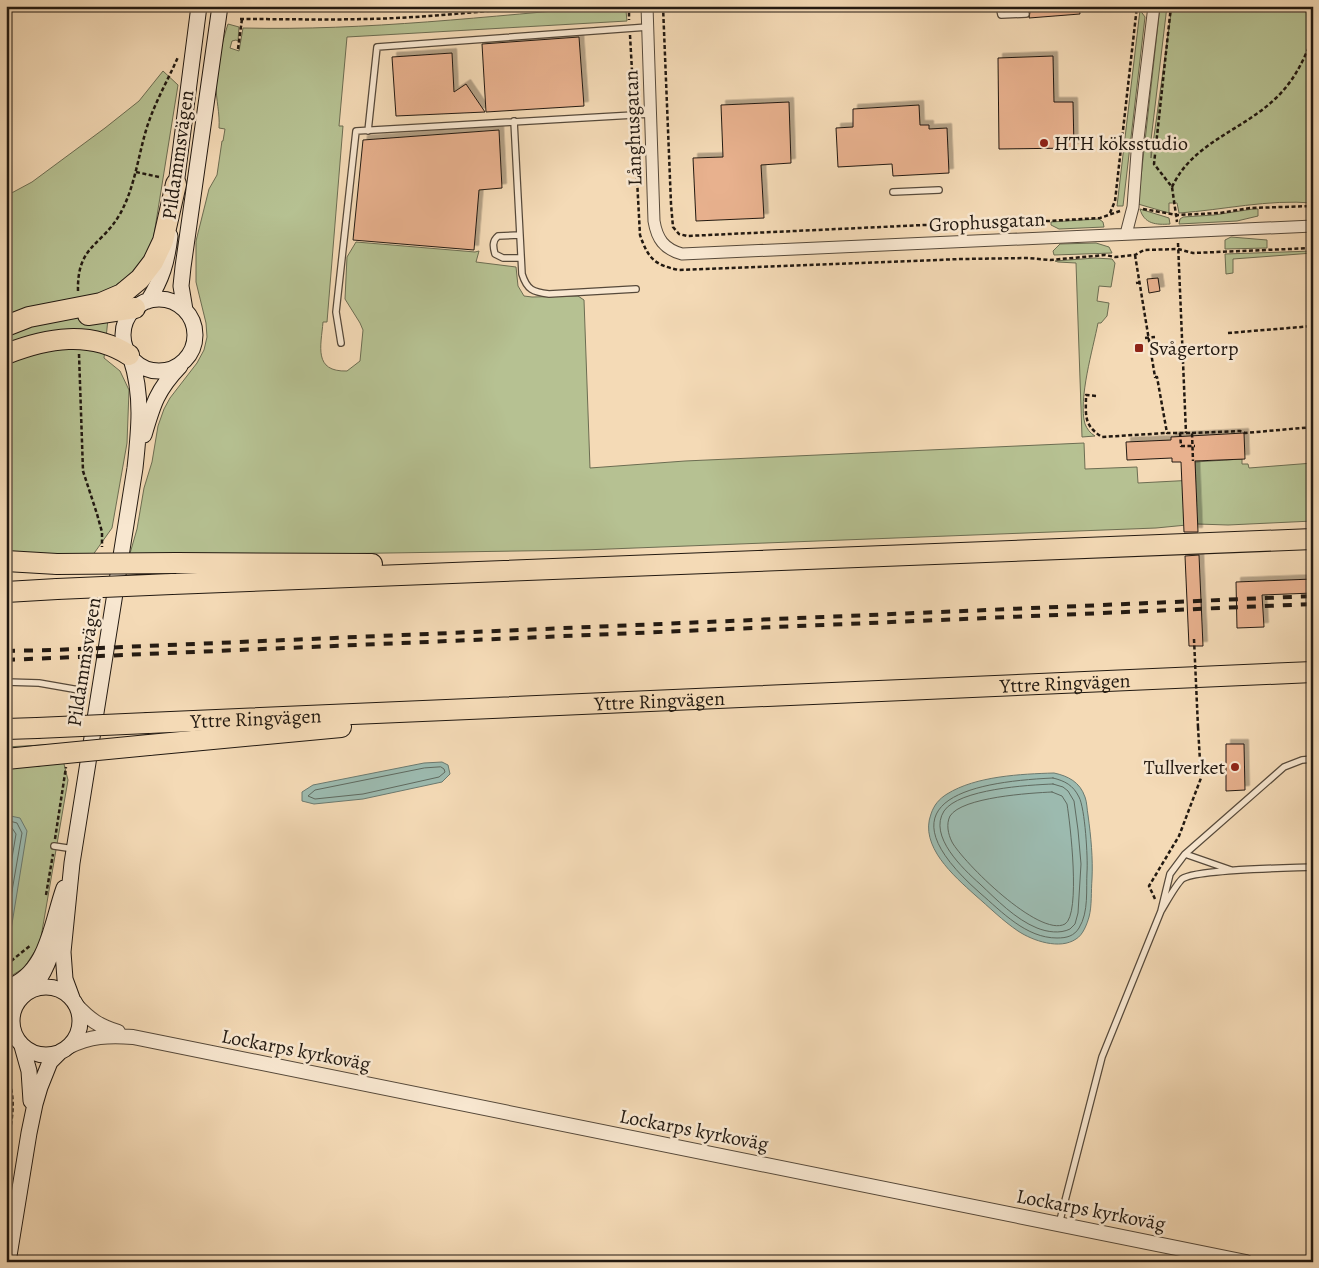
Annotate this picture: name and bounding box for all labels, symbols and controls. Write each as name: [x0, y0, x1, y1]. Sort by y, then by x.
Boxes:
street label: Långhusgatan: [617, 70, 649, 186]
street label: Pildammsvägen: [156, 88, 200, 222]
place label: HTH köksstudio: [1054, 130, 1188, 157]
marker: HTH köksstudio: [1038, 137, 1050, 149]
street label: Grophusgatan: [928, 205, 1046, 239]
place label: Svågertorp: [1149, 335, 1239, 362]
marker: Svågertorp: [1133, 342, 1145, 354]
street label: Pildammsvägen: [60, 595, 108, 729]
street label: Yttre Ringvägen: [998, 666, 1131, 699]
street label: Yttre Ringvägen: [593, 684, 726, 717]
street label: Yttre Ringvägen: [189, 702, 322, 735]
place label: Tullverket: [1144, 754, 1225, 781]
marker: Tullverket: [1229, 761, 1241, 773]
street label: Lockarps kyrkoväg: [219, 1022, 373, 1078]
street label: Lockarps kyrkoväg: [617, 1102, 771, 1158]
street label: Lockarps kyrkoväg: [1014, 1182, 1168, 1238]

